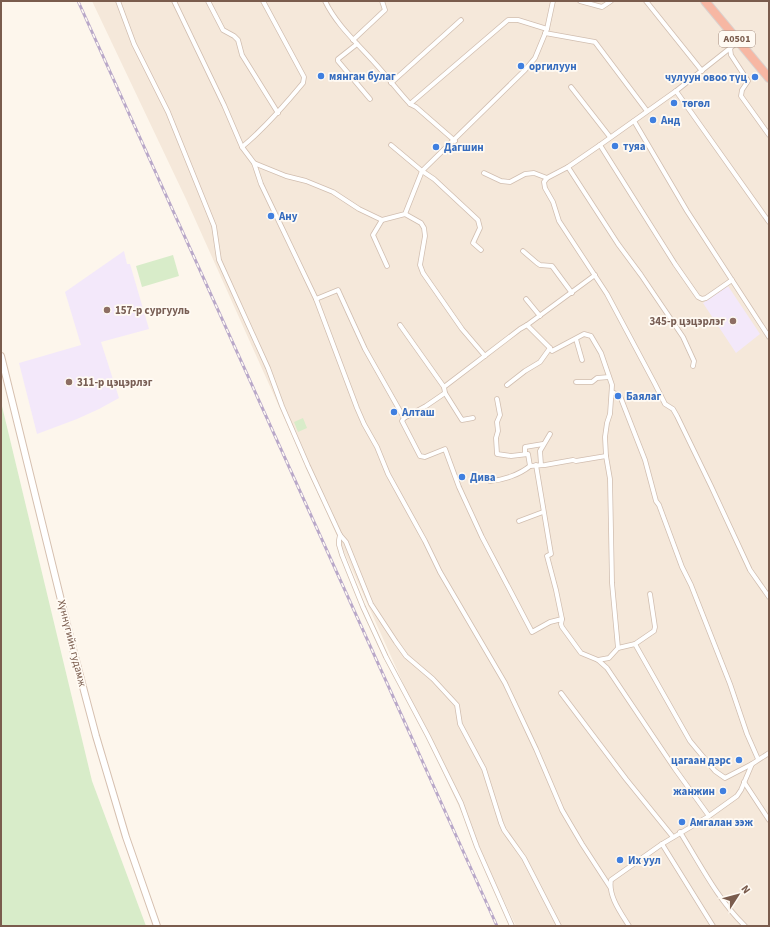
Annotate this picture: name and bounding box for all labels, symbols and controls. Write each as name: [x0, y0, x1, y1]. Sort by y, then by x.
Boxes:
road number: A0501: [719, 31, 755, 47]
place label: оргилуун: [529, 59, 577, 74]
marker: оргилуун: [516, 61, 526, 71]
place label: мянган булаг: [329, 69, 396, 84]
place label: чулуун овоо түц: [665, 70, 747, 85]
marker: мянган булаг: [316, 71, 326, 81]
marker: чулуун овоо түц: [750, 72, 760, 82]
place label: төгөл: [682, 96, 710, 111]
marker: төгөл: [669, 98, 679, 108]
place label: Анд: [660, 113, 681, 128]
marker: Анд: [648, 115, 658, 125]
place label: туяа: [623, 139, 646, 154]
place label: Дагшин: [444, 140, 484, 155]
marker: туяа: [610, 141, 620, 151]
marker: Дагшин: [431, 142, 441, 152]
place label: Ану: [278, 209, 298, 224]
marker: Ану: [266, 211, 276, 221]
place label: 157-р сургууль: [115, 303, 190, 318]
marker: 157-р сургууль: [102, 305, 112, 315]
place label: 345-р цэцэрлэг: [650, 314, 725, 329]
marker: 345-р цэцэрлэг: [728, 316, 738, 326]
place label: 311-р цэцэрлэг: [77, 375, 153, 390]
marker: 311-р цэцэрлэг: [64, 377, 74, 387]
place label: Баялаг: [626, 389, 661, 404]
marker: Баялаг: [613, 391, 623, 401]
place label: Алташ: [401, 405, 435, 420]
marker: Алташ: [389, 407, 399, 417]
place label: Дива: [470, 470, 496, 485]
marker: Дива: [457, 472, 467, 482]
street label: Хүннүгийн гудамж: [54, 598, 90, 688]
place label: цагаан дэрс: [671, 753, 731, 768]
marker: цагаан дэрс: [734, 755, 744, 765]
place label: жанжин: [673, 784, 715, 799]
marker: жанжин: [718, 786, 728, 796]
place label: Амгалан ээж: [689, 815, 753, 830]
marker: Амгалан ээж: [677, 817, 687, 827]
place label: Их уул: [628, 853, 661, 868]
marker: Их уул: [615, 855, 625, 865]
north arrow: [718, 875, 758, 915]
text: N: [737, 882, 754, 897]

